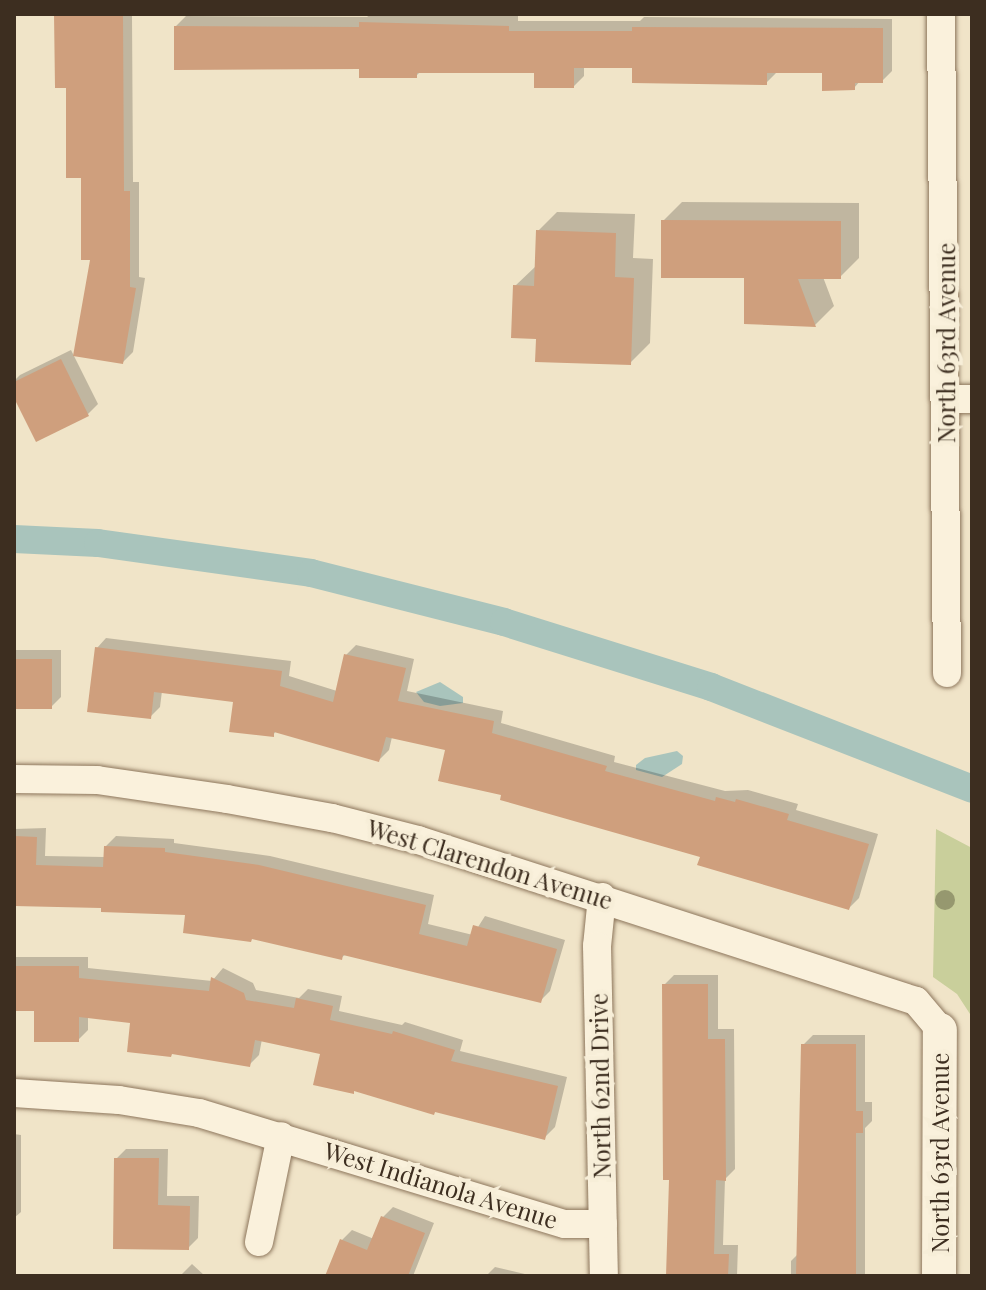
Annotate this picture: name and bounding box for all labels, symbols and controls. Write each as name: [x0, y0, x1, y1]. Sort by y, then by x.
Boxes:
street label: North 63rd Avenue: [932, 242, 960, 444]
street label: West Clarendon Avenue: [363, 813, 617, 915]
street label: North 62nd Drive: [584, 993, 616, 1179]
street label: North 63rd Avenue: [926, 1052, 954, 1254]
street label: West Indianola Avenue: [320, 1136, 562, 1234]

